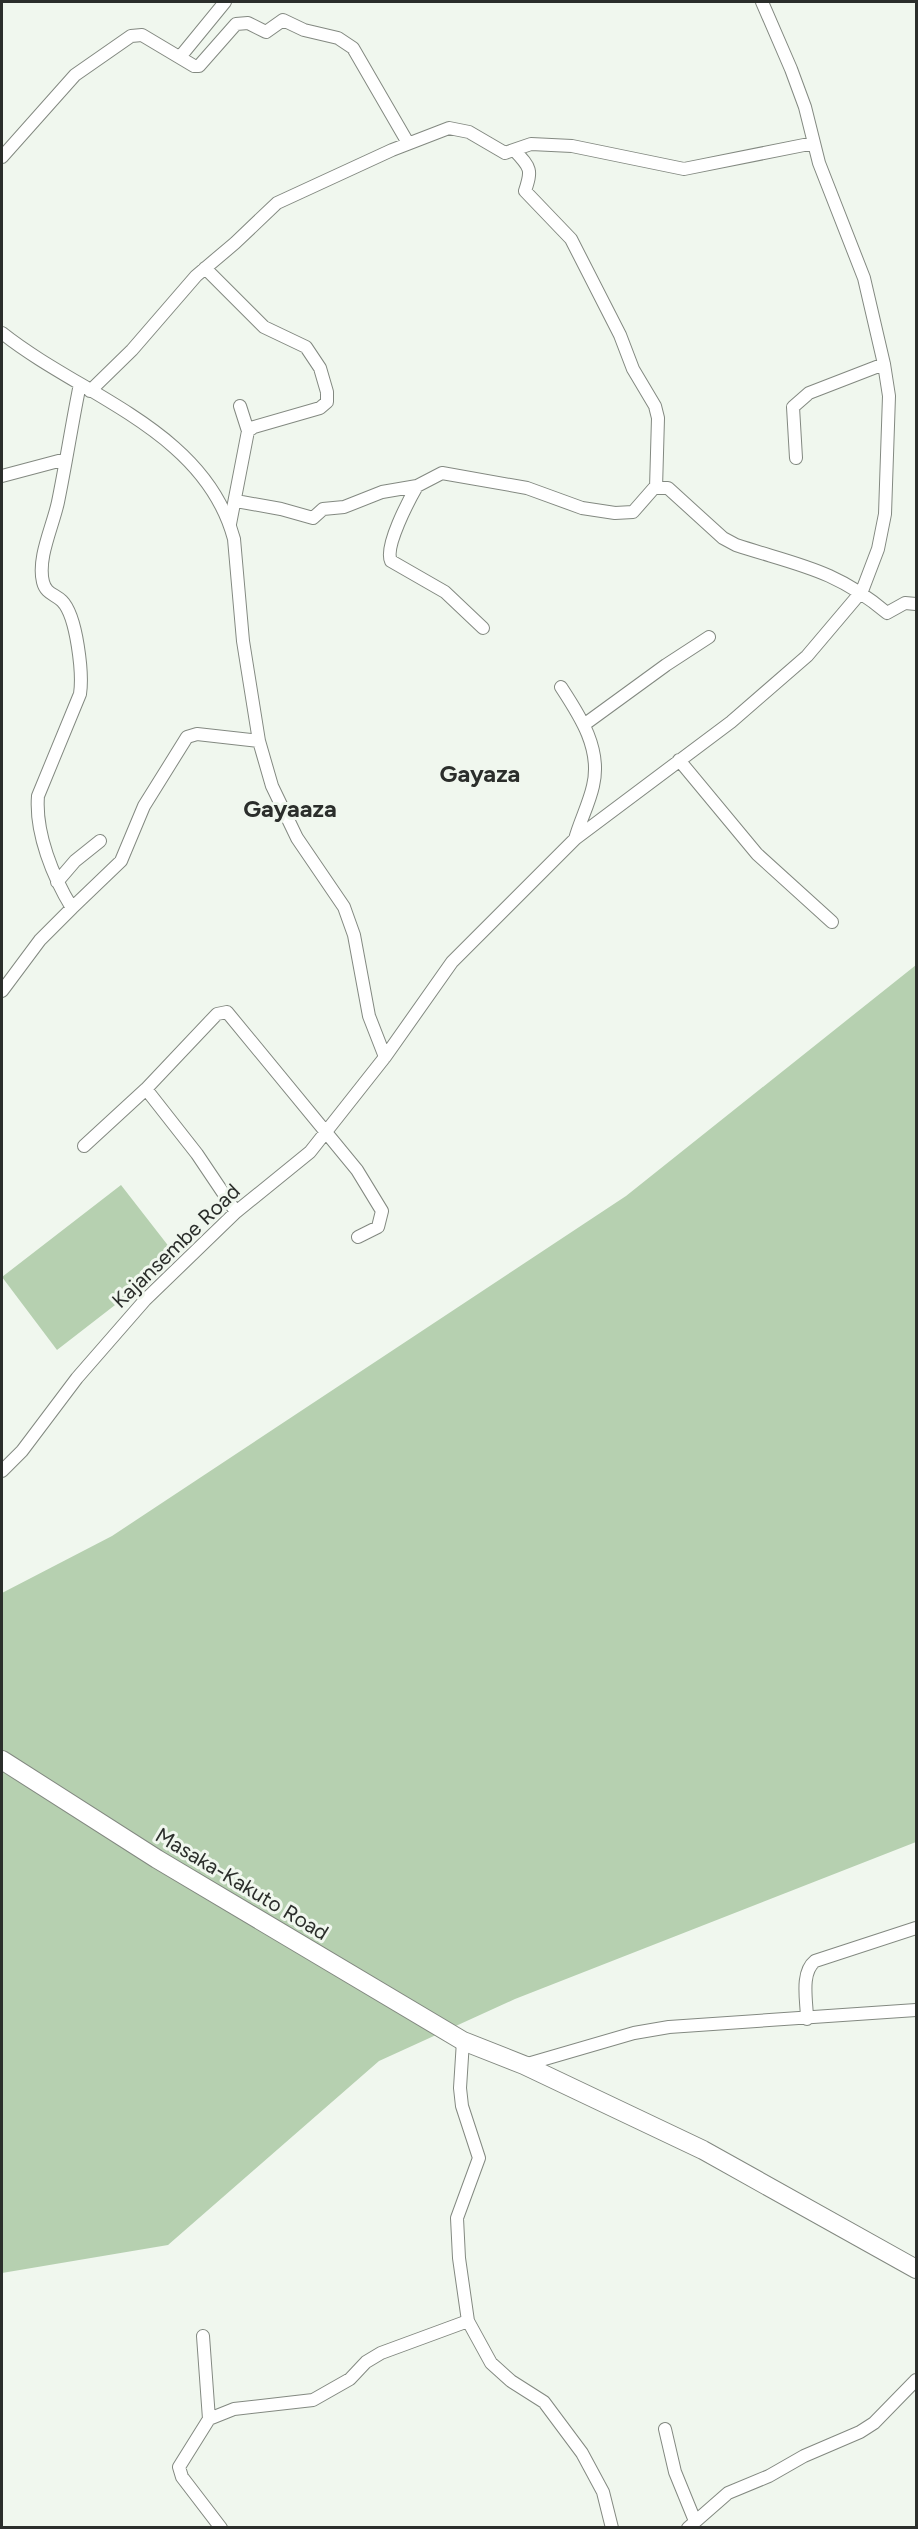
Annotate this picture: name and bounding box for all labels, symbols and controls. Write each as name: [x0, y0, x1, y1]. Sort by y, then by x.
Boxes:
district label: Gayaza: [440, 759, 520, 788]
district label: Gayaaza: [243, 794, 337, 823]
street label: Kajansembe Road: [107, 1178, 245, 1313]
street label: Masaka-Kakuto Road: [151, 1822, 333, 1945]

